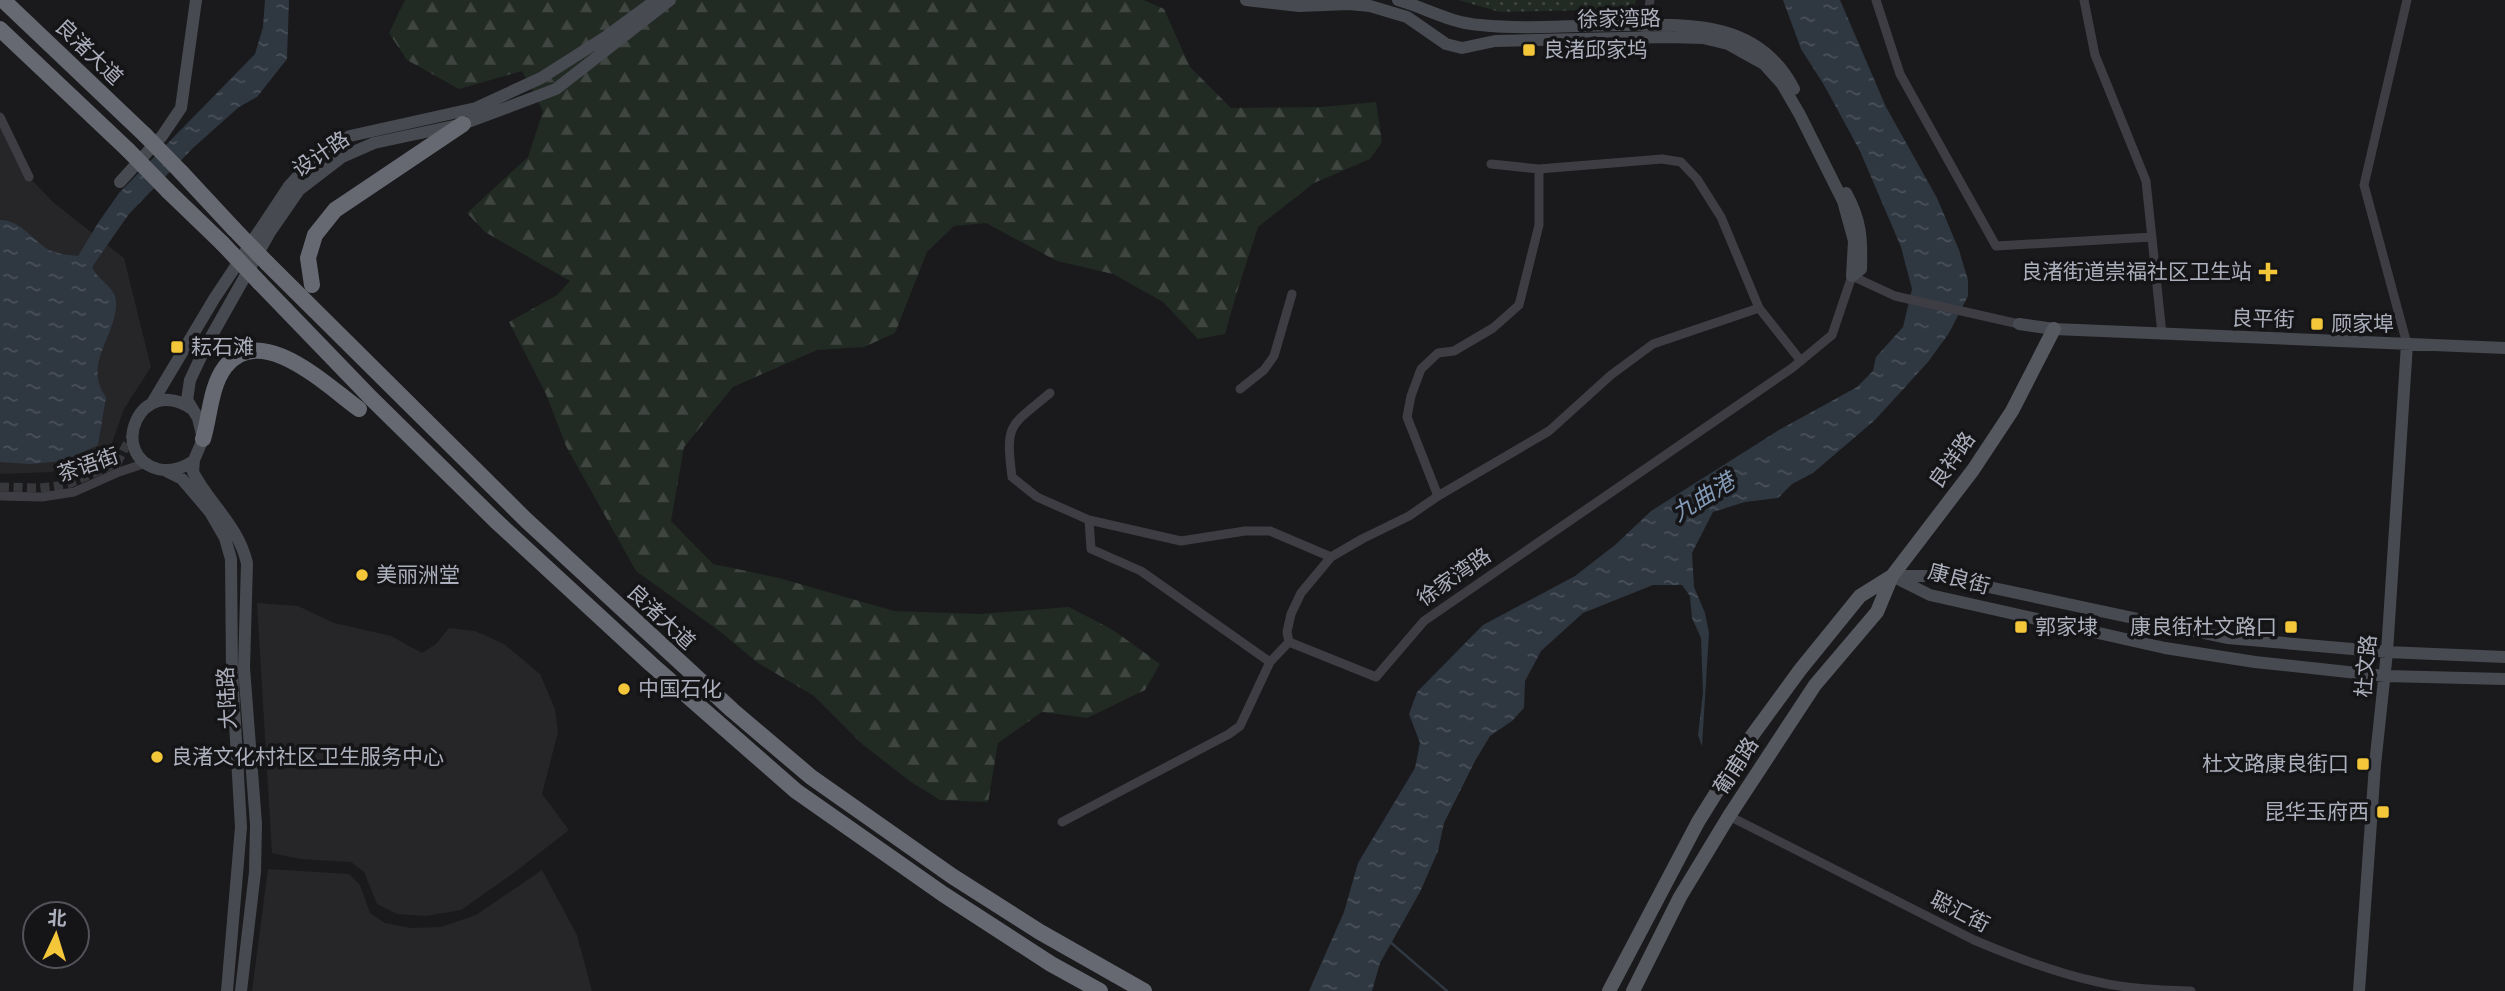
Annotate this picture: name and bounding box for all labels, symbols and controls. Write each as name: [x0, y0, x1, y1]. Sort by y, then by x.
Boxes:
street label: 徐家湾路: [1577, 6, 1661, 32]
street label: 良渚大道: [50, 14, 128, 90]
place label: 良渚邱家坞: [1543, 38, 1648, 62]
marker: 良渚邱家坞: [1521, 42, 1537, 58]
street label: 设计路: [288, 126, 354, 182]
place label: 良渚街道崇福社区卫生站: [2021, 260, 2252, 284]
marker: 良渚街道崇福社区卫生站: [2258, 262, 2278, 282]
street label: 良平街: [2231, 306, 2295, 332]
place label: 顾家埠: [2331, 312, 2394, 336]
marker: 顾家埠: [2309, 316, 2325, 332]
place label: 耘石滩: [191, 335, 254, 359]
marker: 耘石滩: [169, 339, 185, 355]
street label: 良祥路: [1924, 427, 1980, 493]
street label: 茶语街: [54, 443, 122, 487]
water label: 九曲港: [1667, 466, 1742, 526]
street label: 徐家湾路: [1413, 543, 1495, 611]
street label: 康良街: [1925, 559, 1993, 599]
place label: 美丽洲堂: [376, 563, 460, 587]
marker: 美丽洲堂: [354, 567, 370, 583]
street label: 良渚大道: [622, 580, 700, 654]
place label: 郭家埭: [2035, 615, 2098, 639]
place label: 康良街杜文路口: [2130, 615, 2277, 639]
marker: 郭家埭: [2013, 619, 2029, 635]
marker: 康良街杜文路口: [2283, 619, 2299, 635]
street label: 杜文路: [2351, 634, 2381, 698]
street label: 大陆路: [213, 666, 241, 730]
place label: 中国石化: [638, 677, 722, 701]
marker: 中国石化: [616, 681, 632, 697]
street label: 葡甫路: [1709, 733, 1763, 799]
place label: 良渚文化村社区卫生服务中心: [171, 745, 444, 769]
marker: 良渚文化村社区卫生服务中心: [149, 749, 165, 765]
place label: 杜文路康良街口: [2202, 752, 2349, 776]
marker: 杜文路康良街口: [2355, 756, 2371, 772]
place label: 昆华玉府西: [2264, 800, 2369, 824]
marker: 昆华玉府西: [2375, 804, 2391, 820]
street label: 聪汇街: [1926, 887, 1994, 937]
north arrow: [21, 900, 91, 970]
text: 北: [47, 906, 67, 930]

